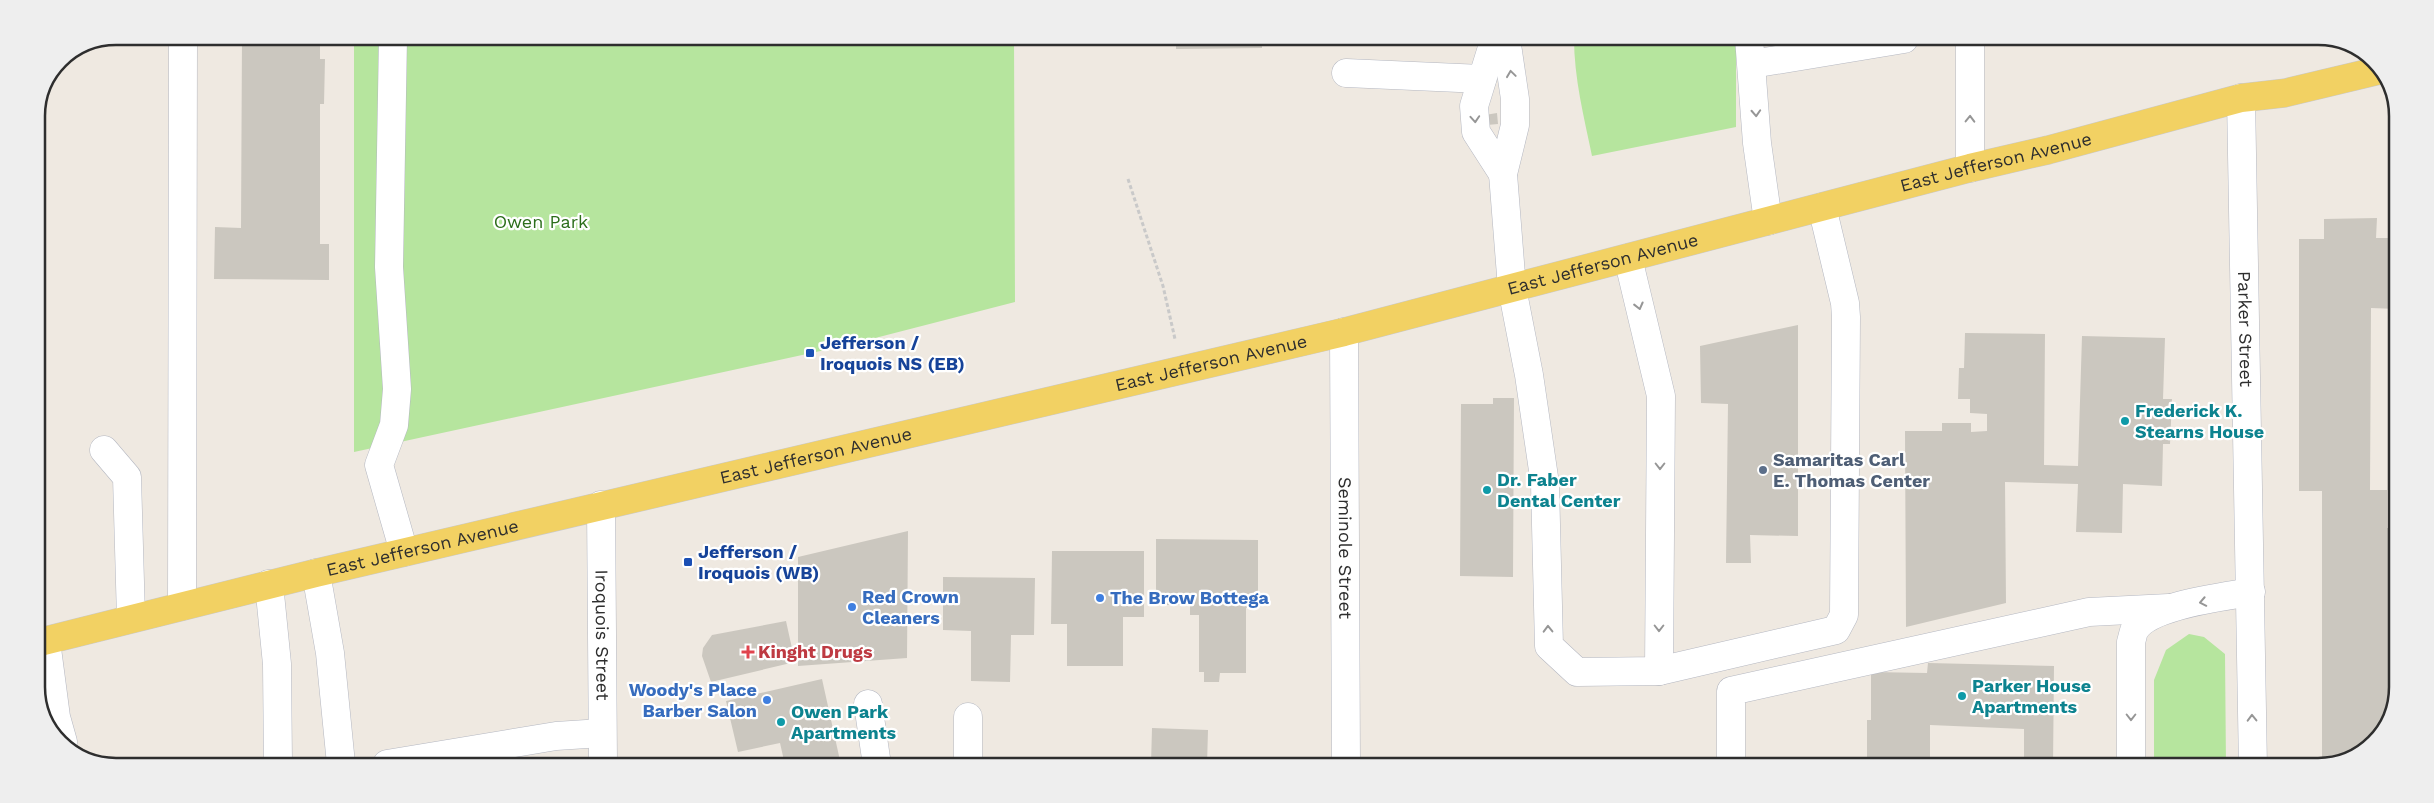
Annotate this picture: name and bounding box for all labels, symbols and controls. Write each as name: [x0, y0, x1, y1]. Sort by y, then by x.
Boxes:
one-way arrow: [1506, 70, 1517, 78]
one-way arrow: [1750, 109, 1761, 117]
one-way arrow: [1469, 115, 1480, 123]
one-way arrow: [1965, 115, 1975, 122]
street label: East Jefferson Avenue: [1898, 128, 2094, 196]
park label: Owen Park: [494, 211, 588, 232]
street label: East Jefferson Avenue: [1505, 229, 1700, 299]
street label: Parker Street: [2234, 271, 2257, 388]
one-way arrow: [1634, 301, 1644, 309]
street label: East Jefferson Avenue: [1113, 330, 1309, 395]
place label: Jefferson / Iroquois NS (EB): [820, 332, 965, 374]
marker: Jefferson / Iroquois NS (EB): [804, 347, 816, 359]
place label: Frederick K. Stearns House: [2135, 400, 2264, 442]
marker: Frederick K. Stearns House: [2119, 415, 2131, 427]
street label: East Jefferson Avenue: [718, 423, 914, 488]
place label: Samaritas Carl E. Thomas Center: [1773, 449, 1930, 491]
one-way arrow: [1655, 462, 1665, 470]
marker: Samaritas Carl E. Thomas Center: [1757, 464, 1769, 476]
place label: Dr. Faber Dental Center: [1497, 469, 1621, 511]
street label: Seminole Street: [1335, 477, 1356, 620]
marker: Dr. Faber Dental Center: [1481, 484, 1493, 496]
street label: East Jefferson Avenue: [324, 515, 521, 580]
place label: Jefferson / Iroquois (WB): [698, 541, 819, 583]
marker: Jefferson / Iroquois (WB): [682, 556, 694, 568]
street label: Iroquois Street: [591, 569, 614, 701]
place label: Red Crown Cleaners: [862, 586, 959, 628]
place label: The Brow Bottega: [1110, 587, 1269, 608]
marker: The Brow Bottega: [1094, 592, 1106, 604]
one-way arrow: [2198, 596, 2207, 606]
marker: Red Crown Cleaners: [846, 601, 858, 613]
one-way arrow: [1654, 624, 1665, 632]
one-way arrow: [1543, 625, 1553, 633]
place label: Kinght Drugs: [758, 641, 873, 662]
marker: Kinght Drugs: [742, 646, 754, 658]
place label: Parker House Apartments: [1972, 675, 2091, 717]
place label: Woody's Place Barber Salon: [629, 679, 757, 721]
marker: Parker House Apartments: [1956, 690, 1968, 702]
marker: Woody's Place Barber Salon: [761, 694, 773, 706]
place label: Owen Park Apartments: [791, 701, 897, 743]
one-way arrow: [2126, 713, 2136, 721]
one-way arrow: [2247, 714, 2257, 722]
marker: Owen Park Apartments: [775, 716, 787, 728]

